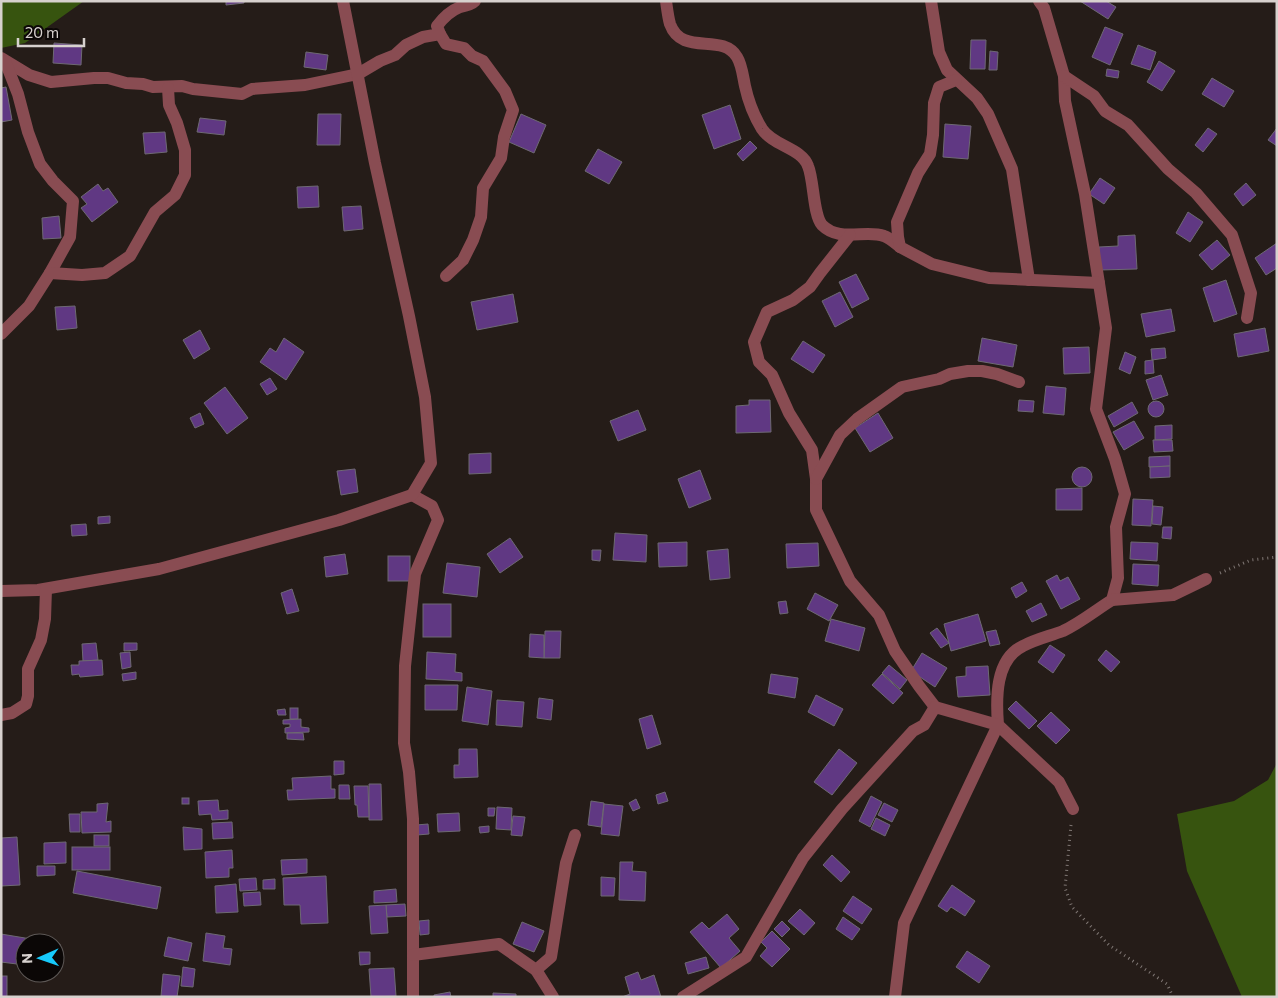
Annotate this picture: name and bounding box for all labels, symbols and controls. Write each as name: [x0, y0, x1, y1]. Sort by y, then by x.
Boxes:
scale bar: [18, 15, 84, 47]
text: 20 m: [25, 23, 59, 41]
north arrow: [15, 933, 65, 983]
text: N: [18, 953, 35, 964]

